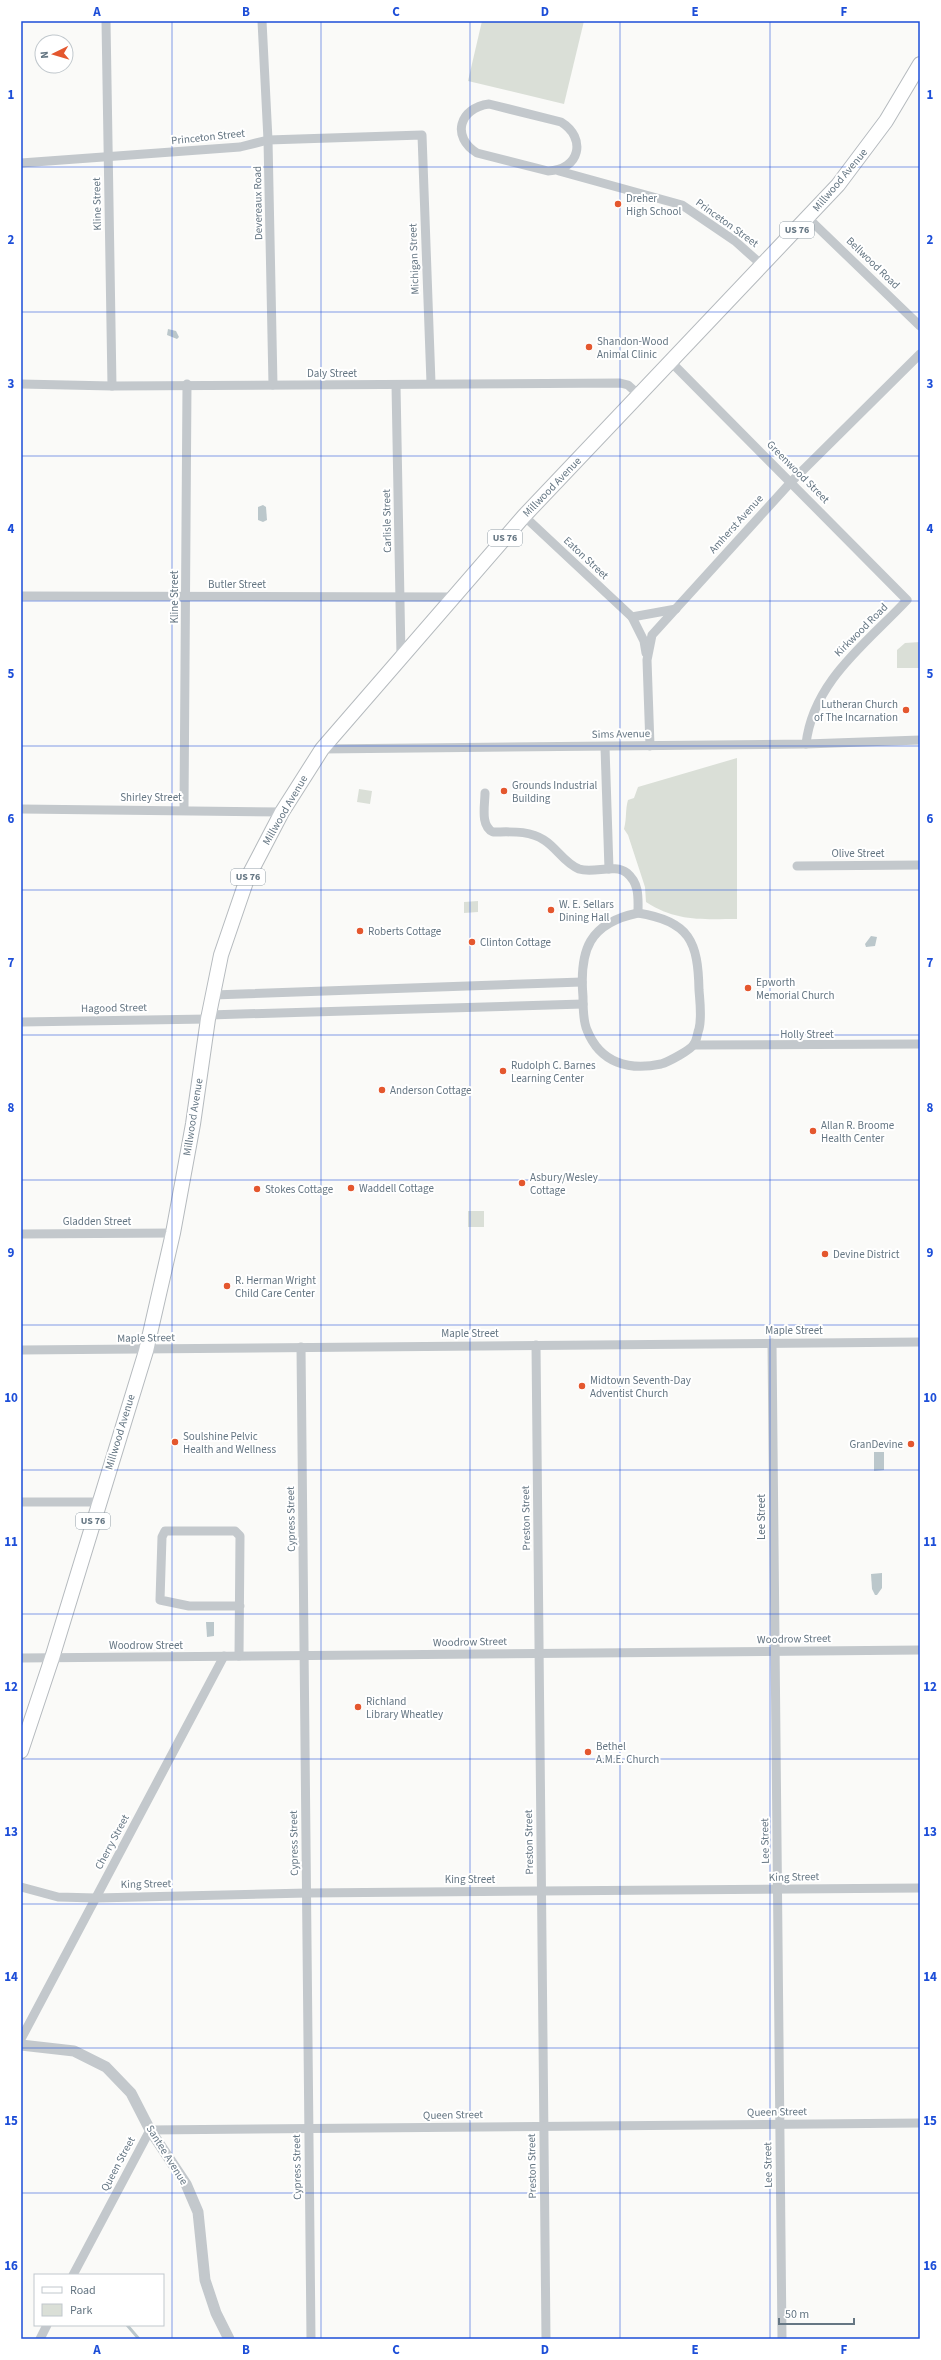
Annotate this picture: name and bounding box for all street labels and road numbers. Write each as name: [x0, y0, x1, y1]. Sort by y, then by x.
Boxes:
street label: Princeton Street: [170, 126, 246, 148]
street label: Millwood Avenue: [809, 145, 871, 215]
street label: Devereaux Road: [250, 166, 266, 240]
street label: Kline Street: [89, 177, 105, 231]
street label: Princeton Street: [693, 195, 762, 251]
road number: US 76: [780, 222, 814, 238]
street label: Michigan Street: [405, 223, 423, 295]
street label: Bellwood Road: [843, 234, 903, 292]
street label: Daly Street: [307, 366, 357, 381]
street label: Greenwood Street: [763, 437, 833, 507]
street label: Millwood Avenue: [519, 453, 585, 520]
street label: Carlisle Street: [379, 489, 395, 553]
street label: Amherst Avenue: [705, 491, 767, 557]
road number: US 76: [488, 530, 522, 546]
street label: Eaton Street: [560, 533, 612, 583]
street label: Kline Street: [167, 570, 182, 624]
street label: Butler Street: [208, 577, 266, 592]
street label: Kirkwood Road: [831, 600, 891, 660]
street label: Sims Avenue: [592, 726, 651, 742]
street label: Millwood Avenue: [259, 772, 311, 848]
street label: Shirley Street: [120, 790, 182, 805]
street label: Olive Street: [831, 846, 885, 861]
road number: US 76: [231, 869, 265, 885]
street label: Hagood Street: [81, 1000, 147, 1016]
street label: Holly Street: [780, 1027, 834, 1042]
street label: Millwood Avenue: [179, 1077, 207, 1157]
street label: Gladden Street: [63, 1214, 132, 1229]
street label: Maple Street: [765, 1323, 823, 1338]
street label: Maple Street: [441, 1326, 499, 1341]
street label: Maple Street: [117, 1330, 175, 1346]
street label: Millwood Avenue: [101, 1392, 139, 1472]
street label: Preston Street: [518, 1485, 534, 1551]
street label: Cypress Street: [283, 1486, 299, 1552]
street label: Lee Street: [754, 1494, 769, 1540]
road number: US 76: [76, 1513, 110, 1529]
street label: Woodrow Street: [757, 1631, 831, 1647]
street label: Woodrow Street: [433, 1634, 507, 1650]
street label: Woodrow Street: [109, 1638, 183, 1653]
street label: Preston Street: [521, 1809, 537, 1875]
street label: Cypress Street: [286, 1810, 302, 1876]
street label: Cherry Street: [91, 1812, 133, 1872]
street label: Lee Street: [757, 1818, 773, 1864]
street label: King Street: [769, 1869, 820, 1885]
street label: King Street: [445, 1872, 495, 1887]
street label: King Street: [121, 1876, 172, 1892]
street label: Queen Street: [747, 2104, 807, 2120]
street label: Queen Street: [423, 2107, 483, 2123]
street label: Santee Avenue: [143, 2122, 192, 2188]
street label: Preston Street: [524, 2133, 540, 2199]
street label: Queen Street: [97, 2134, 139, 2194]
street label: Cypress Street: [289, 2134, 305, 2200]
street label: Lee Street: [760, 2142, 776, 2188]

